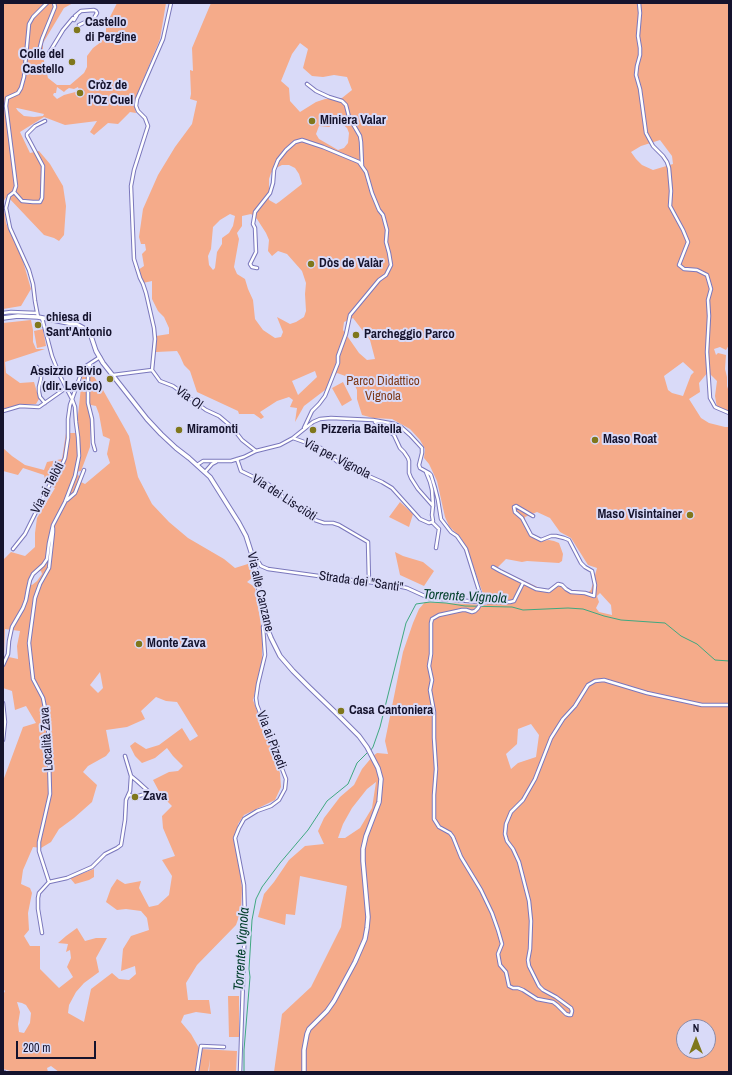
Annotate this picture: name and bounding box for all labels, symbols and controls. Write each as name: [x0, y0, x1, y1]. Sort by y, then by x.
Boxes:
place label: Castello di Pergine: [85, 15, 137, 46]
marker: Castello di Pergine: [72, 25, 82, 35]
place label: Colle del Castello: [20, 47, 64, 78]
marker: Colle del Castello: [67, 57, 77, 67]
place label: Cròz de l'Oz Cuel: [88, 78, 133, 109]
marker: Cròz de l'Oz Cuel: [75, 88, 85, 98]
place label: Miniera Valar: [320, 113, 386, 129]
marker: Miniera Valar: [307, 116, 317, 126]
place label: Dòs de Valàr: [319, 256, 383, 272]
marker: Dòs de Valàr: [306, 259, 316, 269]
place label: chiesa di Sant'Antonio: [46, 310, 112, 341]
marker: chiesa di Sant'Antonio: [33, 320, 43, 330]
place label: Parcheggio Parco: [364, 327, 455, 343]
marker: Parcheggio Parco: [351, 330, 361, 340]
place label: Assizzio Bivio (dir. Levico): [30, 364, 102, 395]
marker: Assizzio Bivio (dir. Levico): [105, 374, 115, 384]
park label: Parco Didattico Vignola: [346, 374, 420, 405]
street label: Via Ol: [172, 383, 206, 413]
place label: Miramonti: [187, 422, 238, 438]
place label: Pizzeria Baitella: [321, 422, 402, 438]
marker: Miramonti: [174, 425, 184, 435]
marker: Pizzeria Baitella: [308, 425, 318, 435]
place label: Maso Roat: [603, 432, 657, 448]
street label: Via per Vignola: [301, 435, 373, 483]
marker: Maso Roat: [590, 435, 600, 445]
street label: Via ai Telòti: [28, 460, 68, 516]
street label: Via dei Lis-ciòti: [249, 471, 319, 525]
place label: Maso Visintainer: [597, 507, 682, 523]
marker: Maso Visintainer: [685, 510, 695, 520]
street label: Via alle Canzane: [243, 551, 277, 633]
street label: Strada dei "Santi": [318, 568, 404, 596]
water label: Torrente Vignola: [423, 586, 507, 608]
place label: Monte Zava: [147, 636, 206, 652]
marker: Monte Zava: [134, 639, 144, 649]
place label: Casa Cantoniera: [349, 703, 433, 719]
marker: Casa Cantoniera: [336, 706, 346, 716]
street label: Località Zava: [37, 707, 57, 771]
street label: Via ai Pizedi: [253, 709, 289, 771]
place label: Zava: [143, 789, 167, 805]
marker: Zava: [130, 792, 140, 802]
water label: Torrente Vignola: [231, 907, 253, 991]
north arrow: [676, 1019, 716, 1059]
text: N: [693, 1021, 699, 1035]
scale bar: [18, 1033, 98, 1059]
text: 200 m: [23, 1040, 50, 1056]

